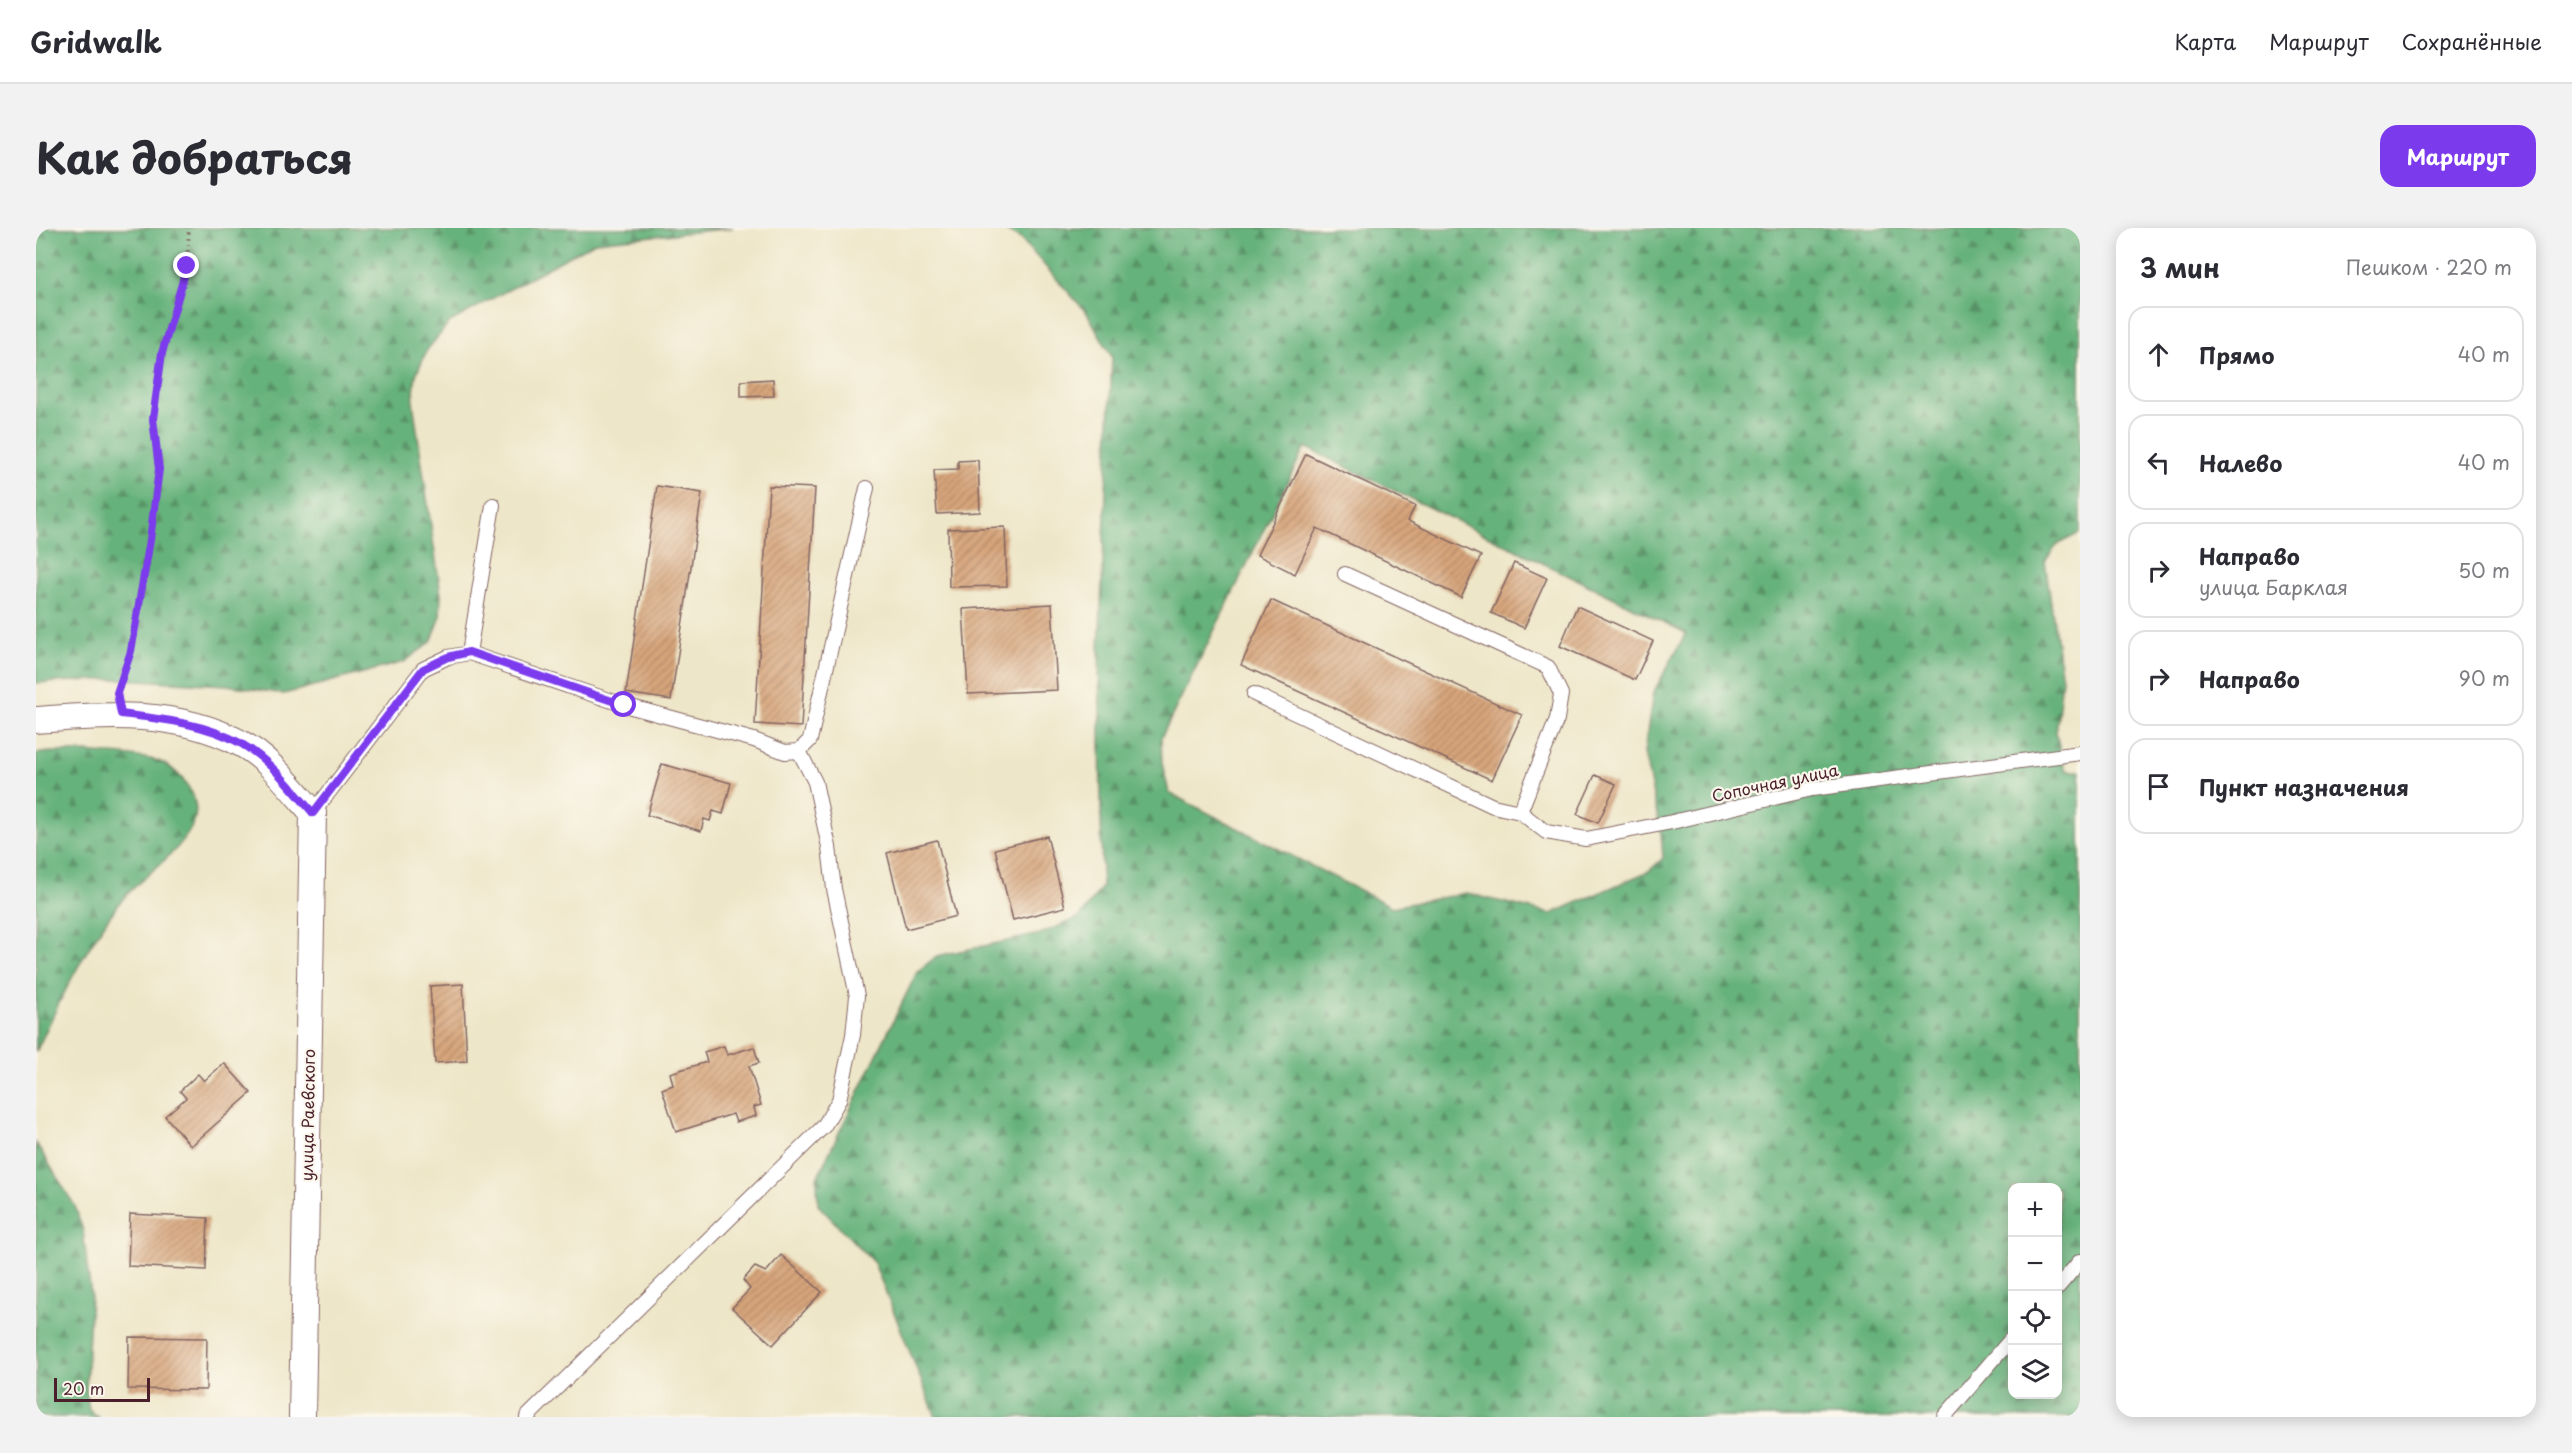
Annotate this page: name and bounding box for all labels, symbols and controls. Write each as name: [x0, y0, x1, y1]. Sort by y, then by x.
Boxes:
text: Gridwalk: [30, 20, 162, 63]
text: Карта: [2175, 25, 2236, 57]
text: Маршрут: [2269, 25, 2369, 57]
text: Сохранённые: [2402, 25, 2542, 57]
text: Как добраться: [36, 125, 353, 188]
button: Маршрут: [2380, 125, 2536, 187]
text: 3 мин: [2140, 248, 2220, 287]
route end: [173, 252, 199, 278]
text: Пешком · 220 m: [2346, 252, 2512, 282]
icon: ahead: [2142, 338, 2175, 371]
text: Прямо: [2199, 338, 2274, 371]
text: 40 m: [2458, 339, 2510, 369]
icon: left: [2142, 446, 2175, 479]
text: Налево: [2199, 446, 2282, 479]
text: 40 m: [2458, 447, 2510, 477]
text: Направо: [2199, 539, 2300, 572]
icon: right: [2142, 554, 2175, 587]
text: 50 m: [2458, 555, 2510, 585]
text: улица Барклая: [2199, 572, 2348, 602]
icon: right: [2142, 662, 2175, 695]
text: Направо: [2199, 662, 2300, 695]
text: 90 m: [2459, 663, 2510, 693]
route start: [610, 691, 636, 717]
street label: Сопочная улица: [1709, 757, 1840, 807]
icon: arrive: [2142, 770, 2175, 803]
text: Пункт назначения: [2199, 770, 2409, 803]
street label: улица Раевского: [294, 1049, 320, 1181]
map controls: [2008, 1183, 2062, 1399]
button: +: [2008, 1183, 2062, 1237]
button: −: [2008, 1237, 2062, 1291]
button: locate: [2008, 1291, 2062, 1345]
button: layers: [2008, 1345, 2062, 1399]
scale bar: [54, 1375, 150, 1402]
text: 20 m: [63, 1376, 104, 1400]

